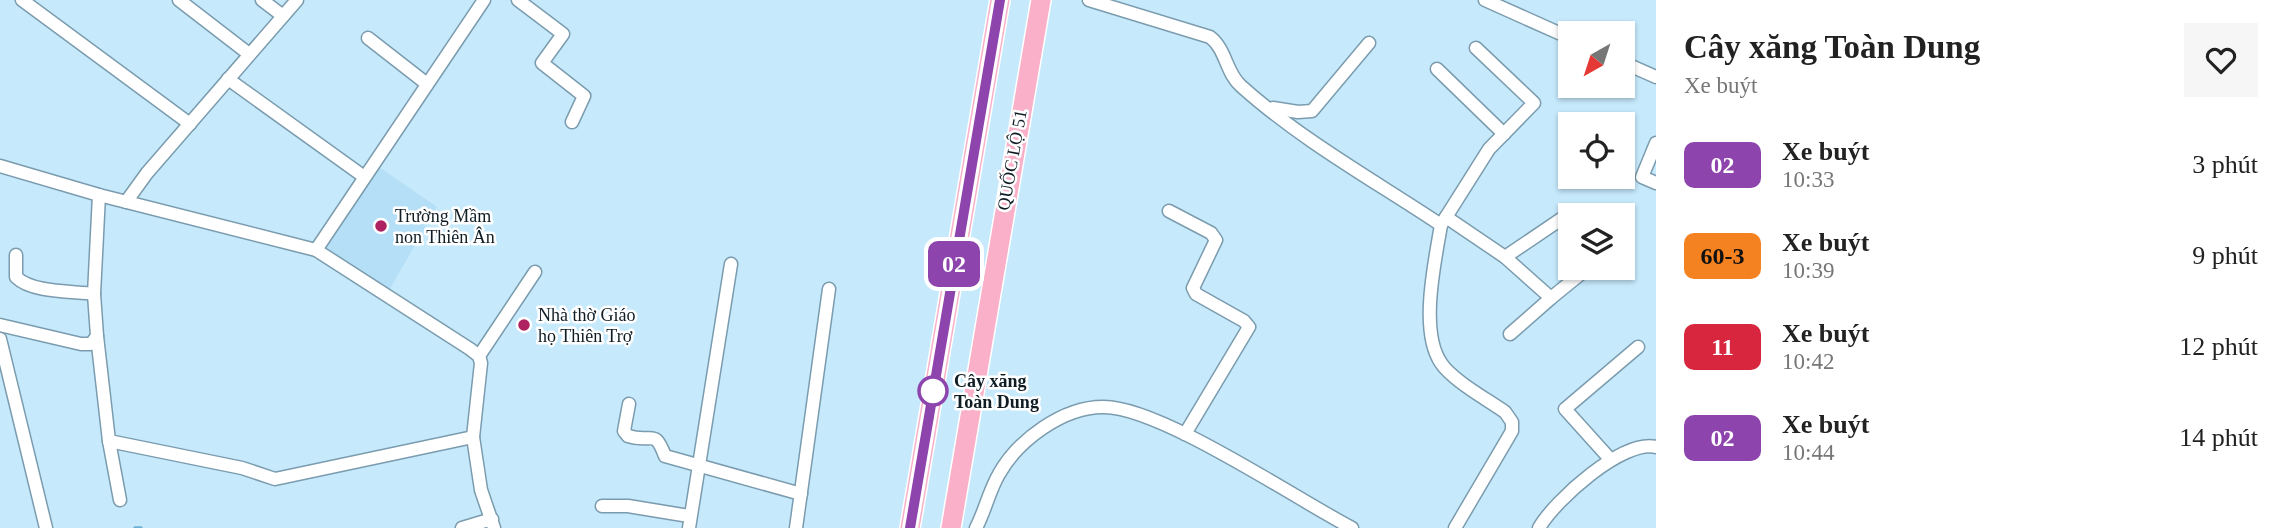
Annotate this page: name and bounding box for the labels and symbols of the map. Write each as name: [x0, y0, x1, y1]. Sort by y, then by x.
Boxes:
north arrow: [1558, 21, 1634, 98]
street label: QUỐC LỘ 51: [992, 108, 1031, 212]
place label: Trường Mầm non Thiên Ân: [395, 206, 495, 247]
marker: Trường Mầm non Thiên Ân: [373, 218, 389, 234]
line badge: 02: [922, 241, 986, 287]
place label: Nhà thờ Giáo họ Thiên Trợ: [538, 305, 636, 346]
marker: Nhà thờ Giáo họ Thiên Trợ: [516, 317, 532, 333]
place label: Cây xăng Toàn Dung: [954, 371, 1039, 412]
marker: Cây xăng Toàn Dung: [918, 376, 948, 406]

